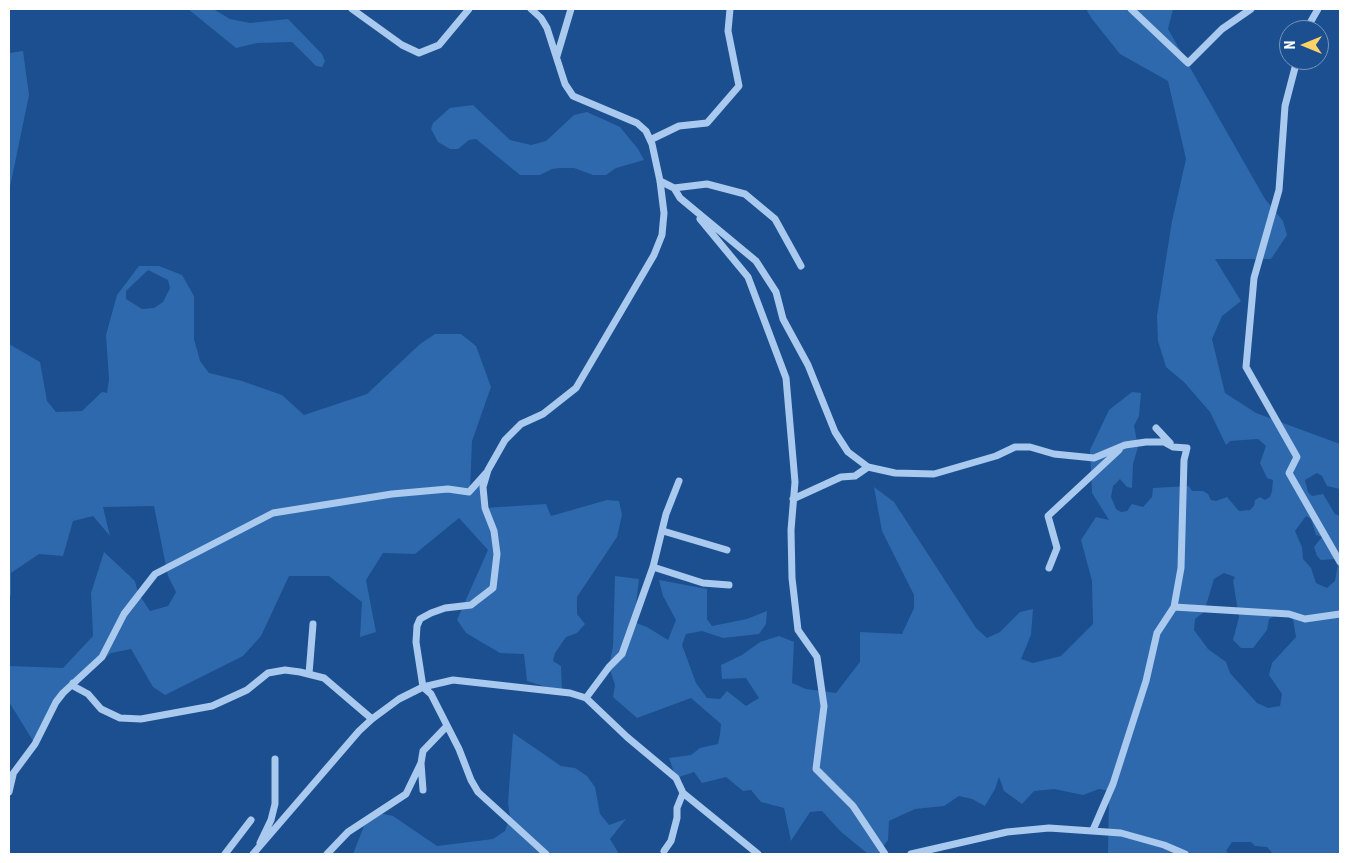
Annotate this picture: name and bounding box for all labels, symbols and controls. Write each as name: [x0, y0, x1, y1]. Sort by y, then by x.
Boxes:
north arrow: [1279, 20, 1329, 70]
text: N: [1282, 41, 1298, 49]

